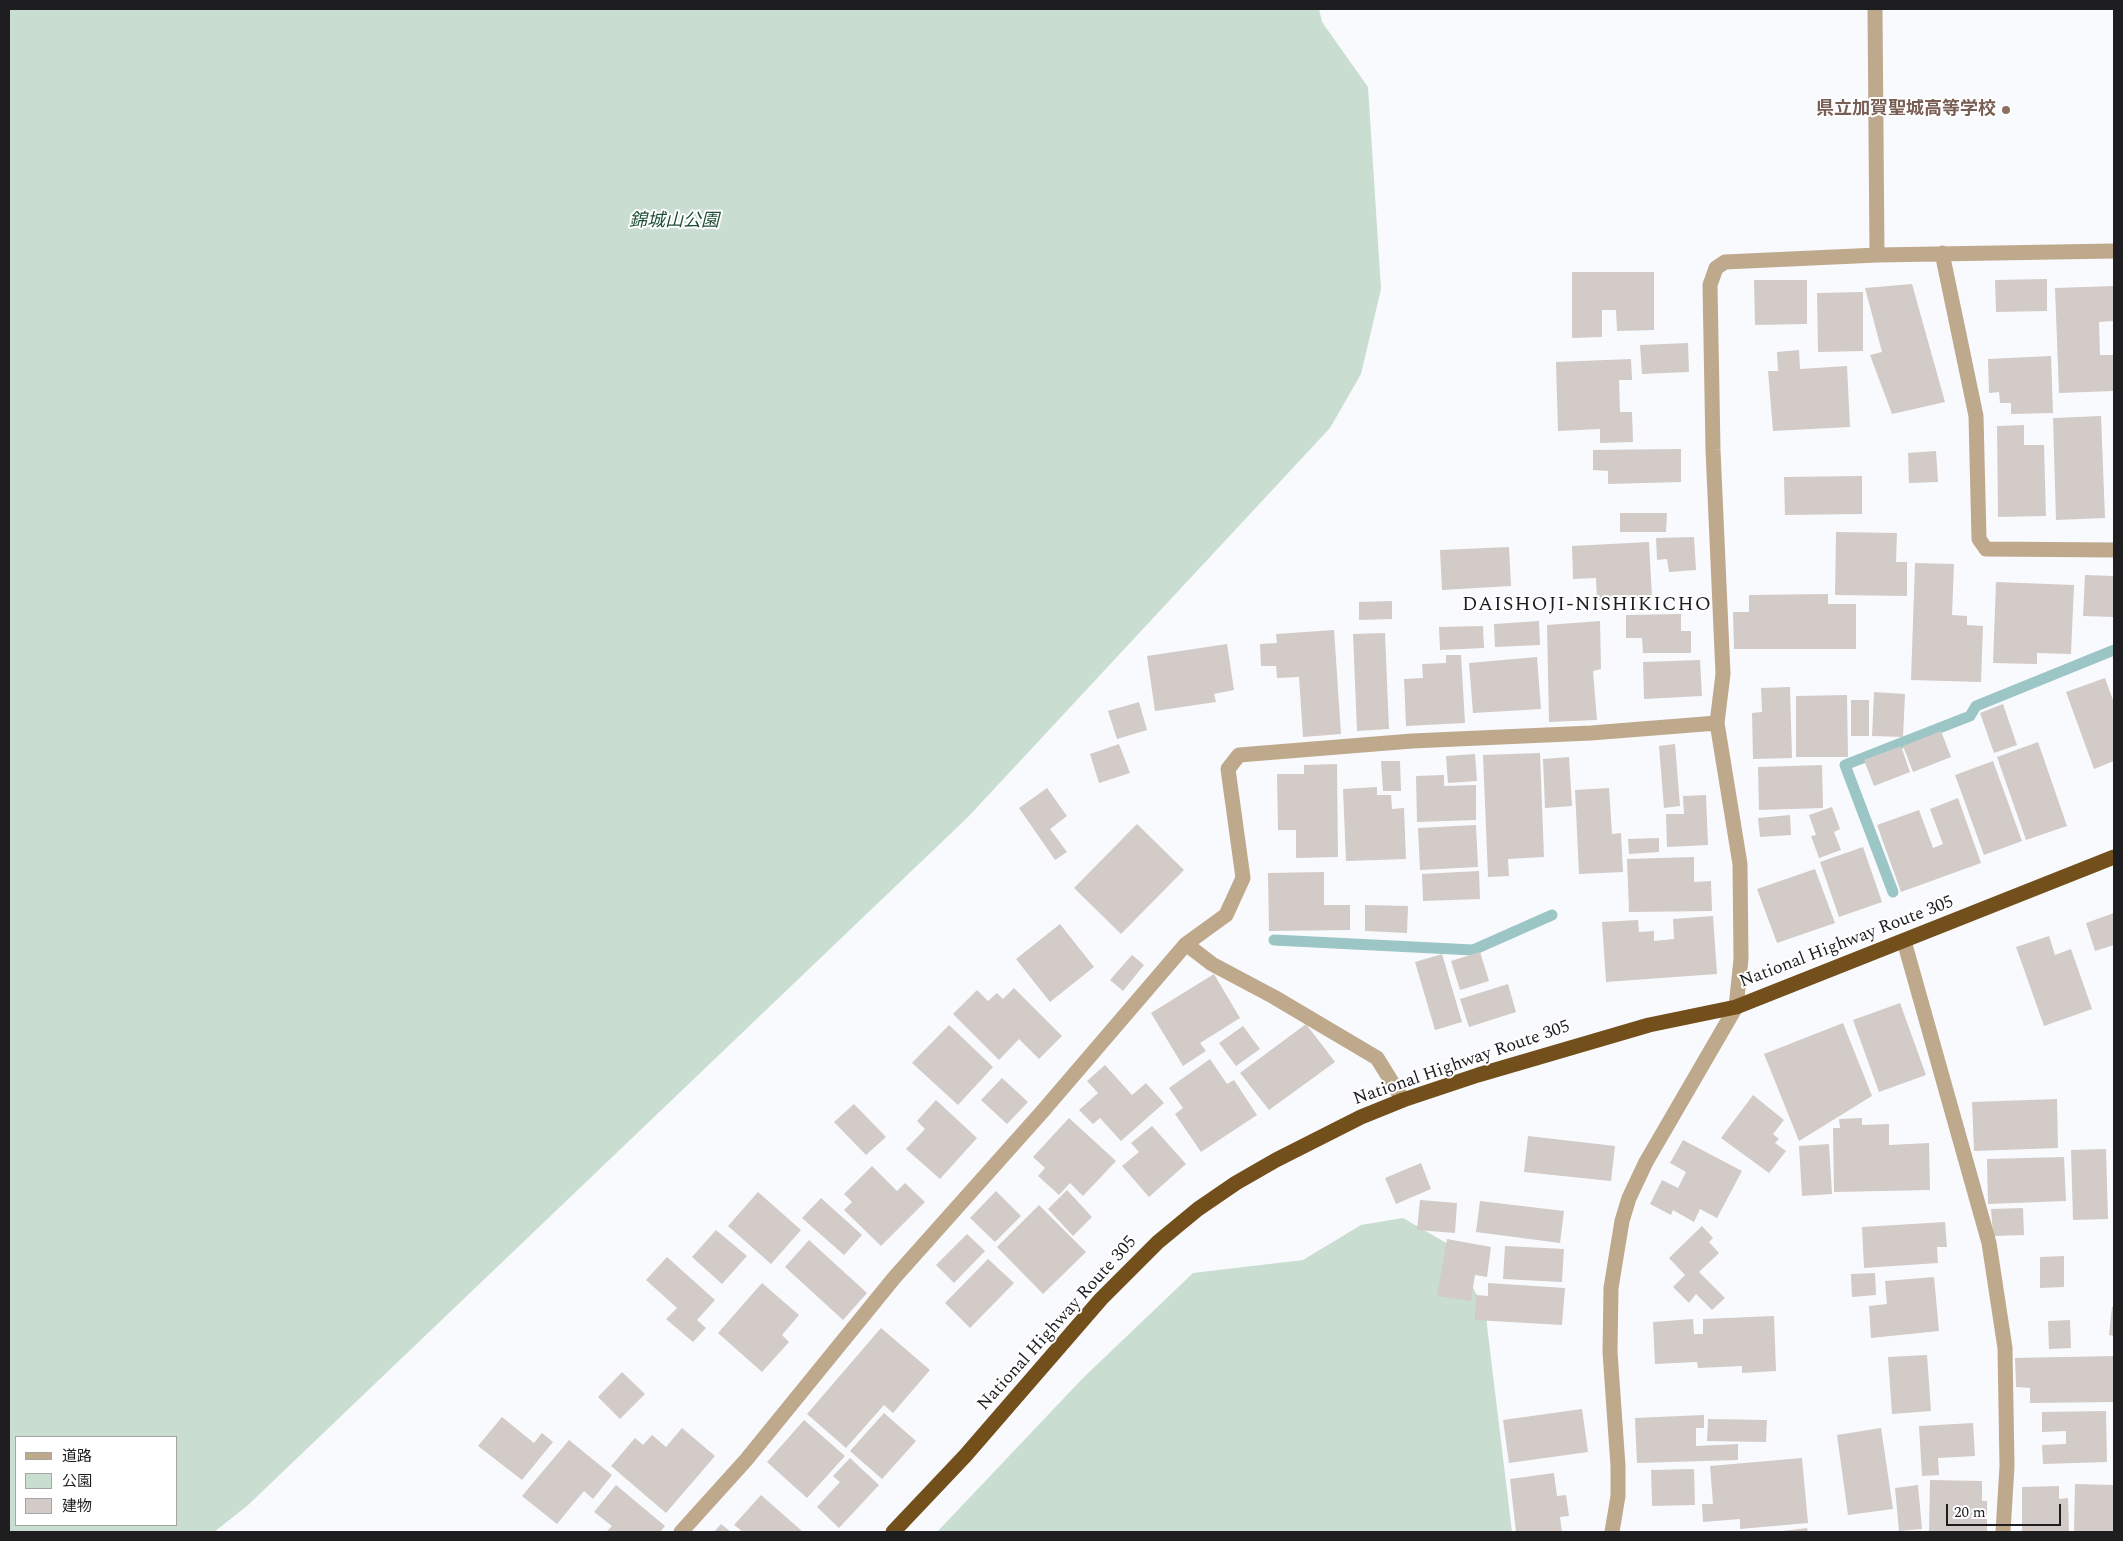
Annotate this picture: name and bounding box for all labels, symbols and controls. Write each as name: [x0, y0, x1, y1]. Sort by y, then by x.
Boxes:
place label: 県立加賀聖城高等学校: [1816, 99, 1996, 121]
marker: 県立加賀聖城高等学校: [2000, 104, 2012, 116]
park label: 錦城山公園: [629, 211, 719, 233]
district label: DAISHOJI-NISHIKICHO: [1460, 594, 1714, 618]
street label: National Highway Route 305: [1737, 892, 1957, 994]
street label: National Highway Route 305: [1351, 1017, 1573, 1111]
street label: National Highway Route 305: [974, 1232, 1142, 1416]
legend: [15, 1436, 178, 1526]
text: 道路: [62, 1445, 92, 1468]
text: 公園: [62, 1470, 92, 1493]
scale bar: [1948, 1494, 2063, 1526]
text: 建物: [62, 1495, 92, 1518]
text: 20 m: [1954, 1501, 1986, 1524]

